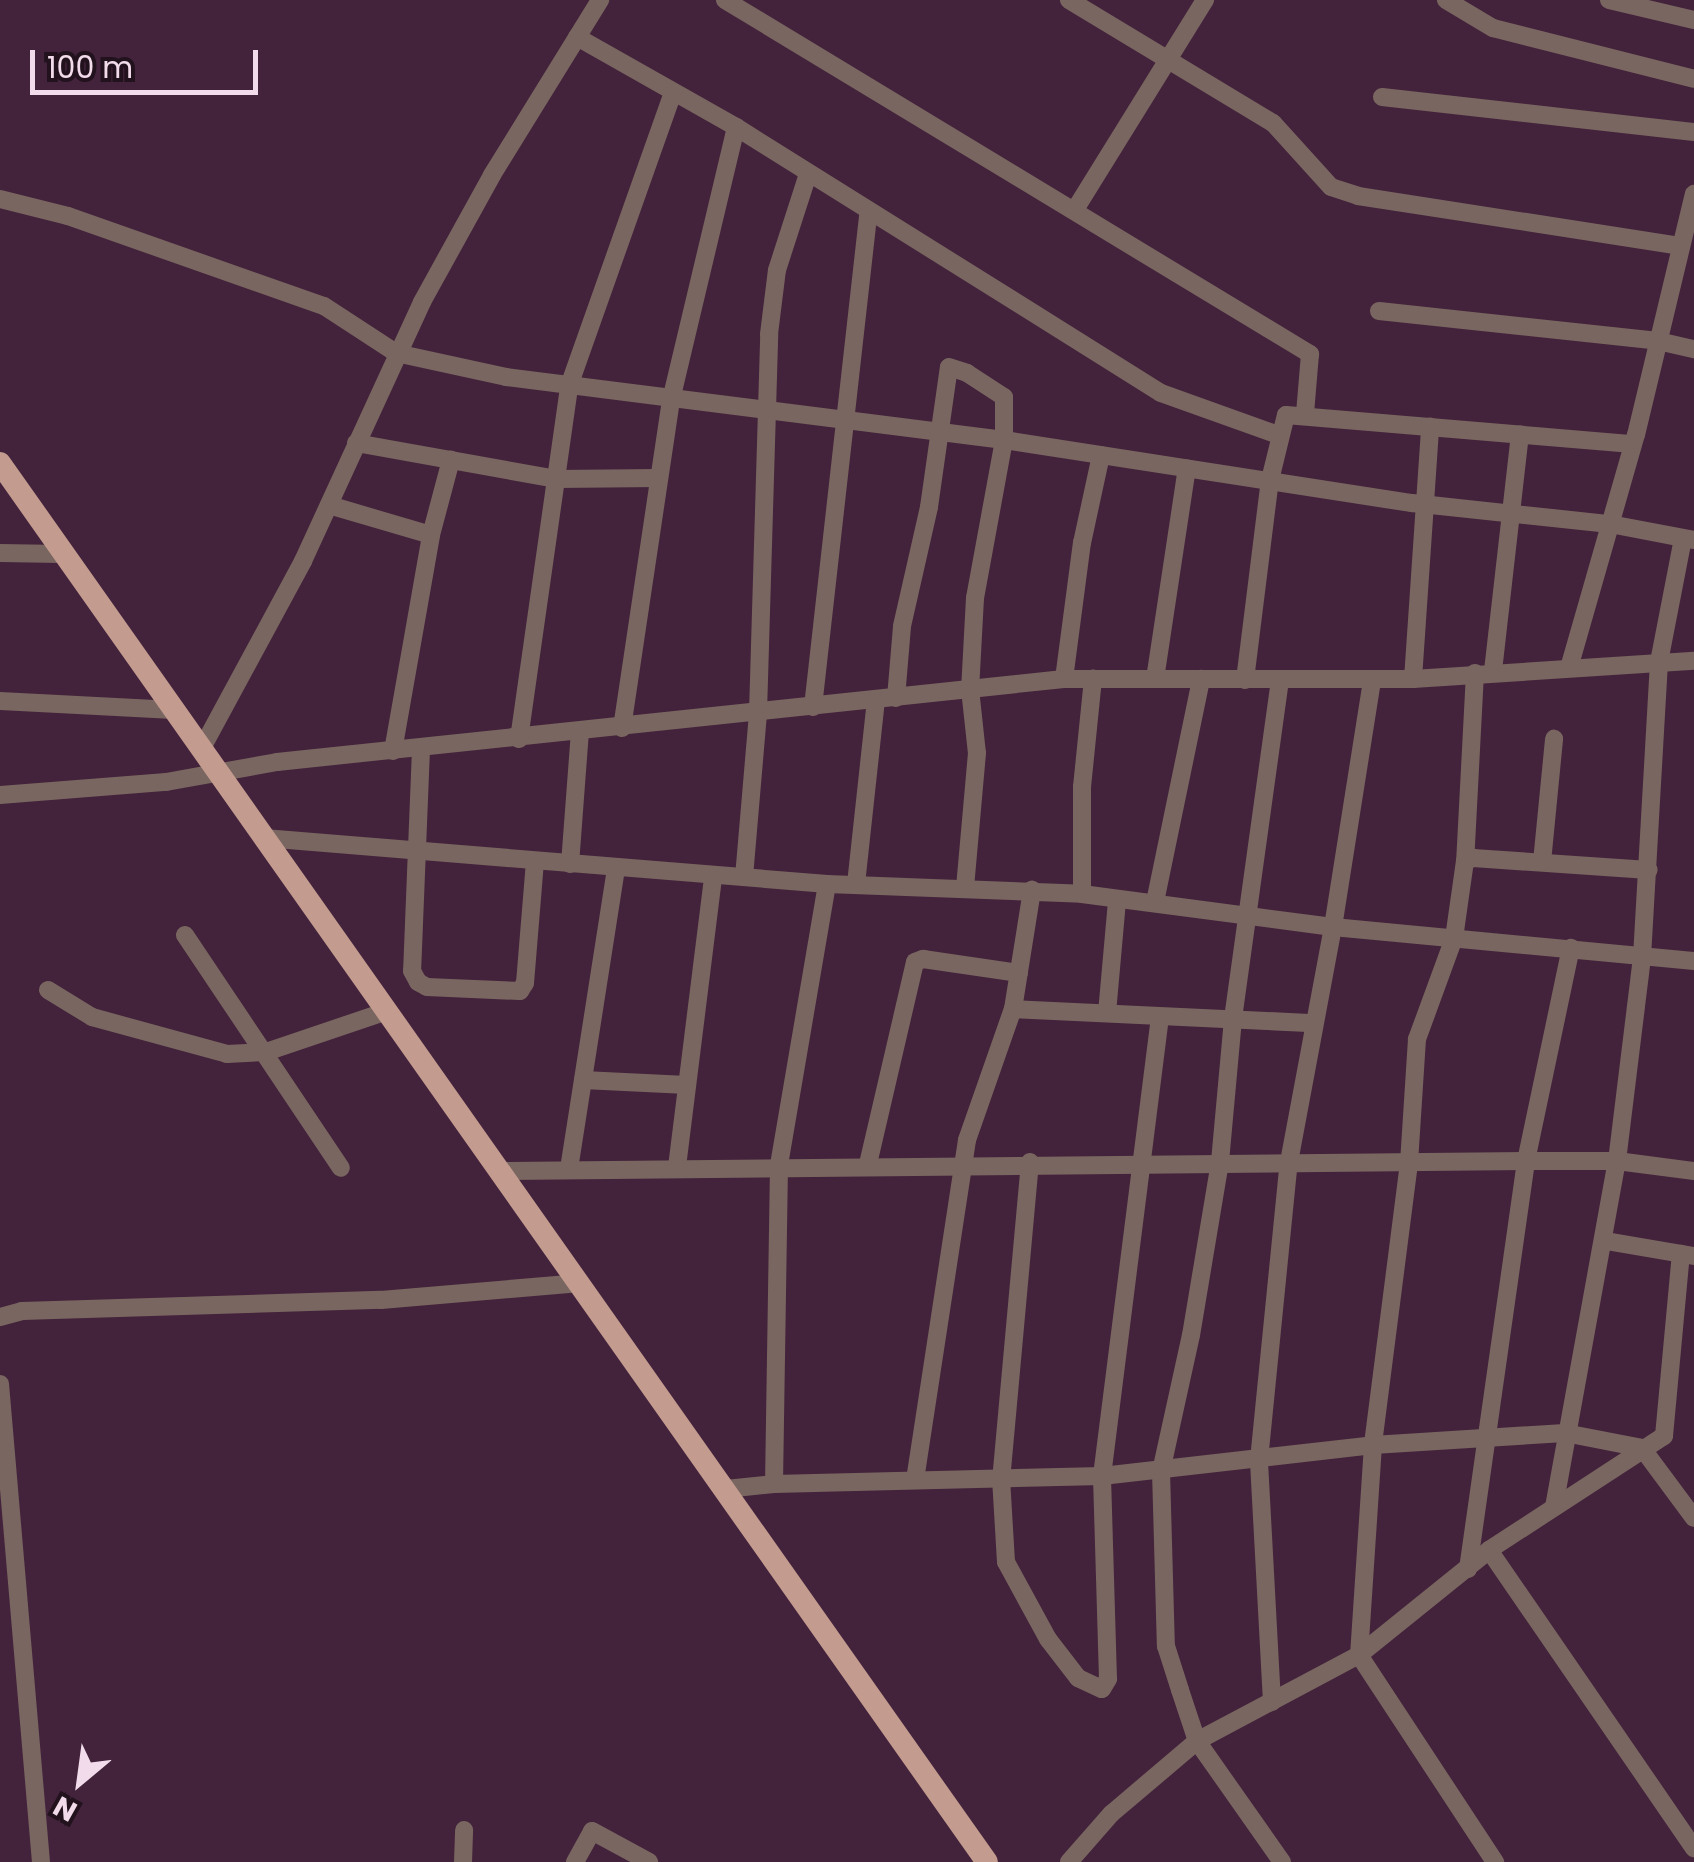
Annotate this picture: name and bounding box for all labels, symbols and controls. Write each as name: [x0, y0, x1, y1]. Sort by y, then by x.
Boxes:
scale bar: [35, 30, 262, 92]
text: 100 m: [47, 46, 133, 89]
north arrow: [30, 1732, 130, 1832]
text: N: [47, 1787, 84, 1831]

